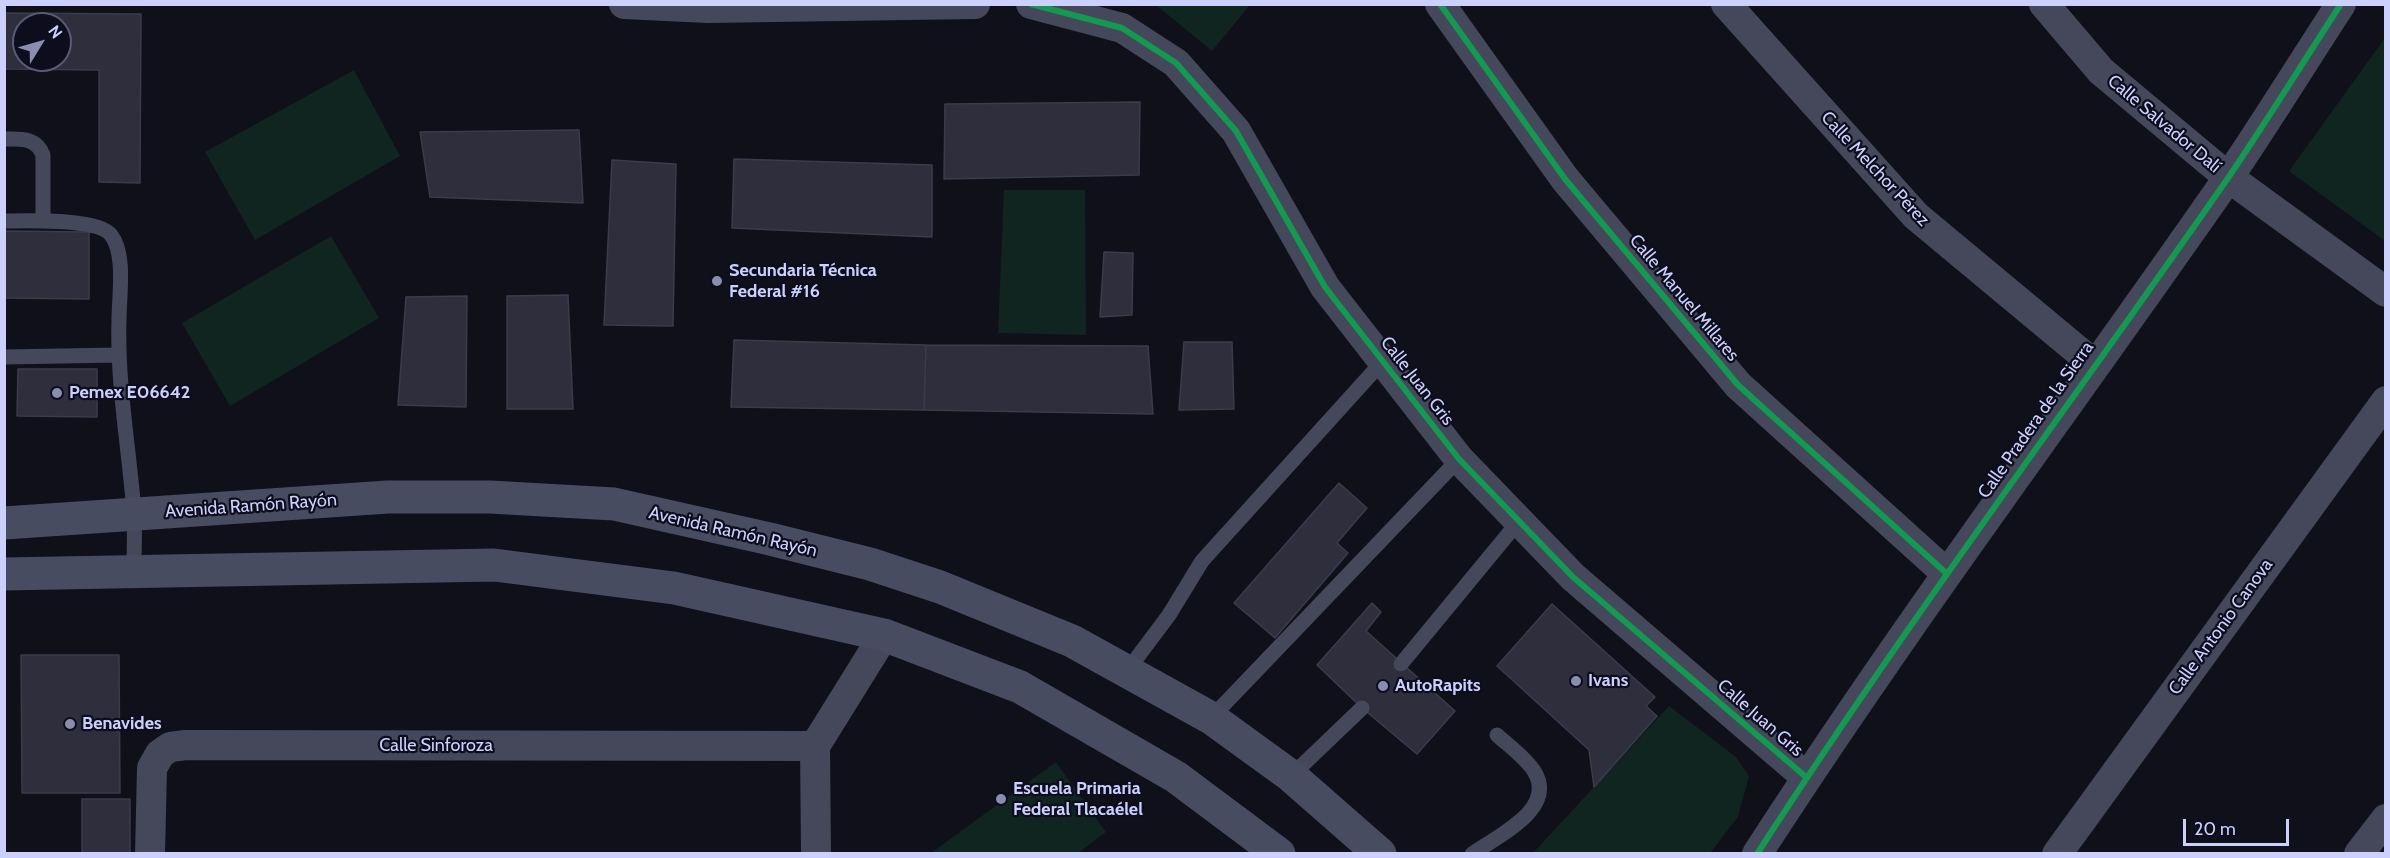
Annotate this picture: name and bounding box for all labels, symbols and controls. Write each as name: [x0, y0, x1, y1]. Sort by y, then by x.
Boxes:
north arrow: [12, 12, 72, 72]
text: N: [44, 22, 66, 42]
street label: Calle Salvador Dalí: [2103, 70, 2225, 178]
street label: Calle Melchor Pérez: [1816, 107, 1934, 231]
street label: Calle Manuel Millares: [1625, 230, 1743, 366]
place label: Secundaria Técnica Federal #16: [729, 260, 877, 302]
marker: Secundaria Técnica Federal #16: [710, 274, 724, 288]
street label: Calle Juan Gris: [1376, 332, 1458, 430]
street label: Calle Pradera de la Sierra: [1974, 337, 2098, 503]
place label: Pemex E06642: [69, 382, 190, 404]
marker: Pemex E06642: [50, 386, 64, 400]
street label: Avenida Ramón Rayón: [164, 489, 338, 523]
street label: Avenida Ramón Rayón: [647, 502, 819, 562]
street label: Calle Antonio Canova: [2164, 555, 2278, 699]
place label: Ivans: [1588, 670, 1628, 692]
marker: Ivans: [1569, 674, 1583, 688]
place label: AutoRapits: [1395, 675, 1481, 697]
street label: Calle Juan Gris: [1713, 675, 1807, 761]
marker: AutoRapits: [1376, 679, 1390, 693]
place label: Benavides: [82, 713, 162, 735]
marker: Benavides: [63, 717, 77, 731]
street label: Calle Sinforoza: [379, 735, 493, 757]
place label: Escuela Primaria Federal Tlacaélel: [1013, 778, 1143, 820]
marker: Escuela Primaria Federal Tlacaélel: [994, 792, 1008, 806]
scale bar: [2186, 807, 2292, 845]
text: 20 m: [2194, 818, 2236, 840]

